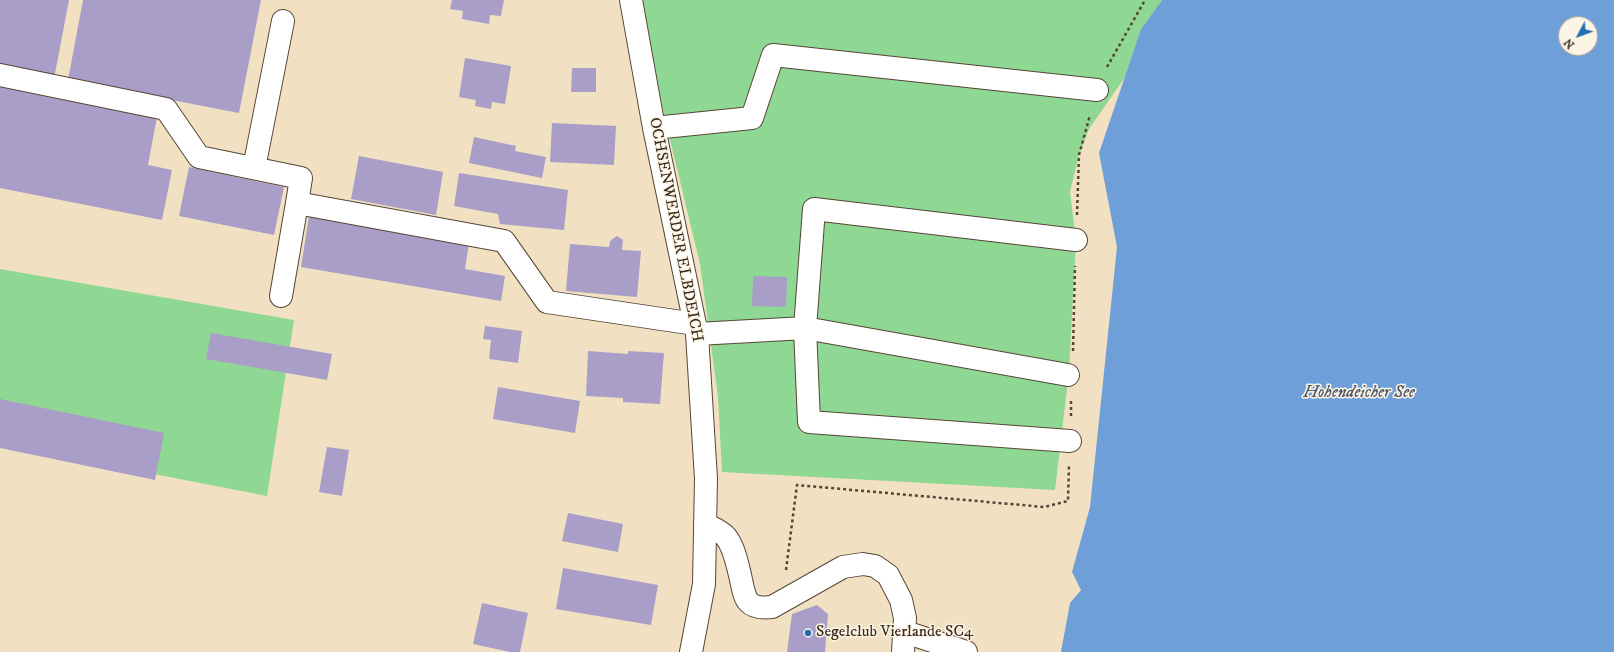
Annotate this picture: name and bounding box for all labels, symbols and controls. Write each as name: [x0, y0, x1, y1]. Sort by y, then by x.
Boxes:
north arrow: [1558, 16, 1598, 56]
text: N: [1561, 35, 1578, 51]
street label: OCHSENWERDER ELBDEICH: [644, 116, 706, 344]
water label: Hohendeicher See: [1303, 383, 1415, 403]
place label: Segelclub Vierlande SC4: [816, 623, 973, 643]
marker: Segelclub Vierlande SC4: [803, 628, 813, 638]

